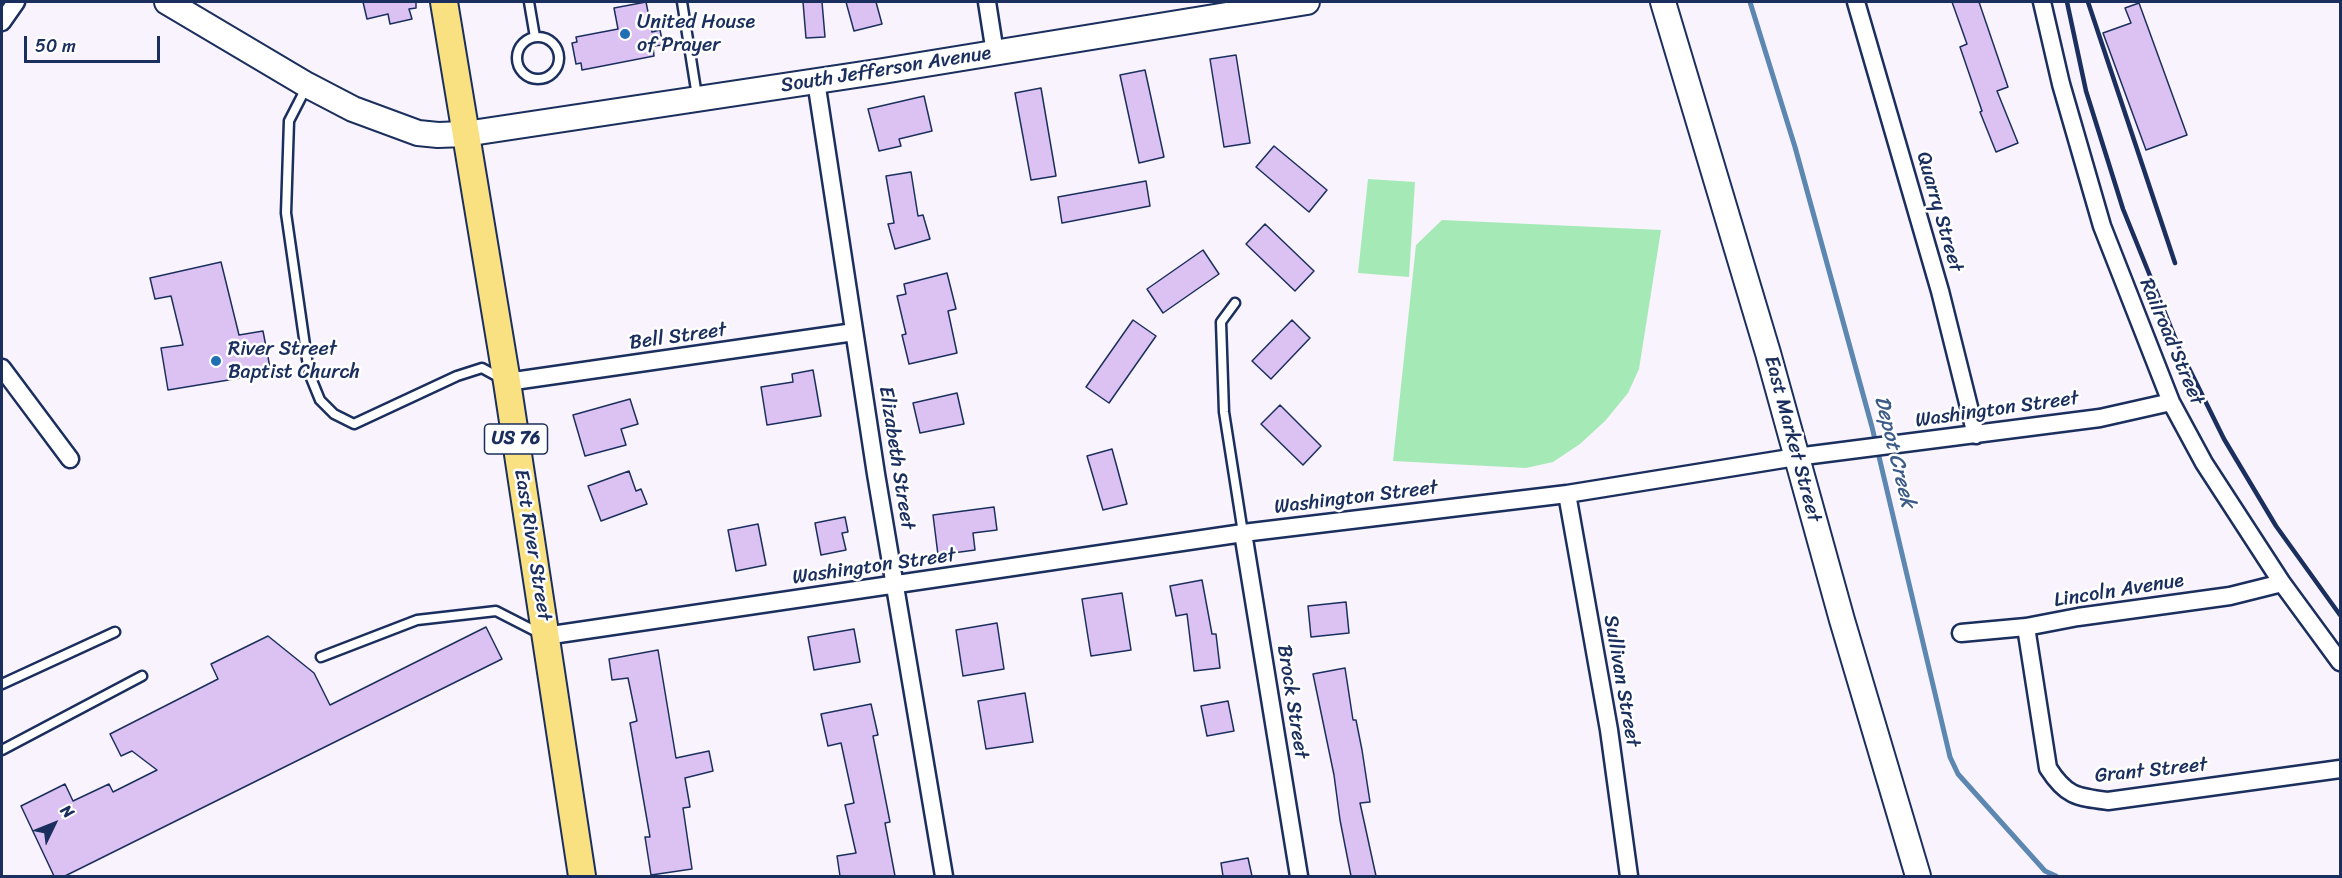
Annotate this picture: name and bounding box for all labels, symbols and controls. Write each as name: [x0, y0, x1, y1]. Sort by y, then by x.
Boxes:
place label: United House of Prayer: [637, 11, 755, 58]
scale bar: [27, 24, 164, 62]
marker: United House of Prayer: [618, 27, 632, 41]
text: 50 m: [35, 30, 76, 62]
street label: South Jefferson Avenue: [779, 42, 993, 98]
street label: Quarry Street: [1910, 149, 1968, 275]
street label: Railroad Street: [2134, 275, 2208, 409]
street label: Bell Street: [628, 318, 728, 356]
place label: River Street Baptist Church: [228, 338, 360, 385]
street label: East Market Street: [1758, 353, 1826, 525]
marker: River Street Baptist Church: [209, 354, 223, 368]
street label: Elizabeth Street: [873, 385, 919, 531]
street label: Washington Street: [1914, 387, 2080, 433]
water label: Depot Creek: [1868, 394, 1920, 510]
road number: US 76: [484, 424, 548, 454]
street label: East River Street: [508, 468, 556, 622]
street label: Washington Street: [1273, 476, 1439, 520]
street label: Washington Street: [791, 544, 957, 590]
street label: Lincoln Avenue: [2052, 569, 2186, 613]
street label: Sullivan Street: [1598, 613, 1644, 749]
street label: Brock Street: [1271, 643, 1313, 761]
street label: Grant Street: [2094, 753, 2208, 789]
north arrow: [24, 794, 84, 854]
text: N: [53, 797, 82, 825]

